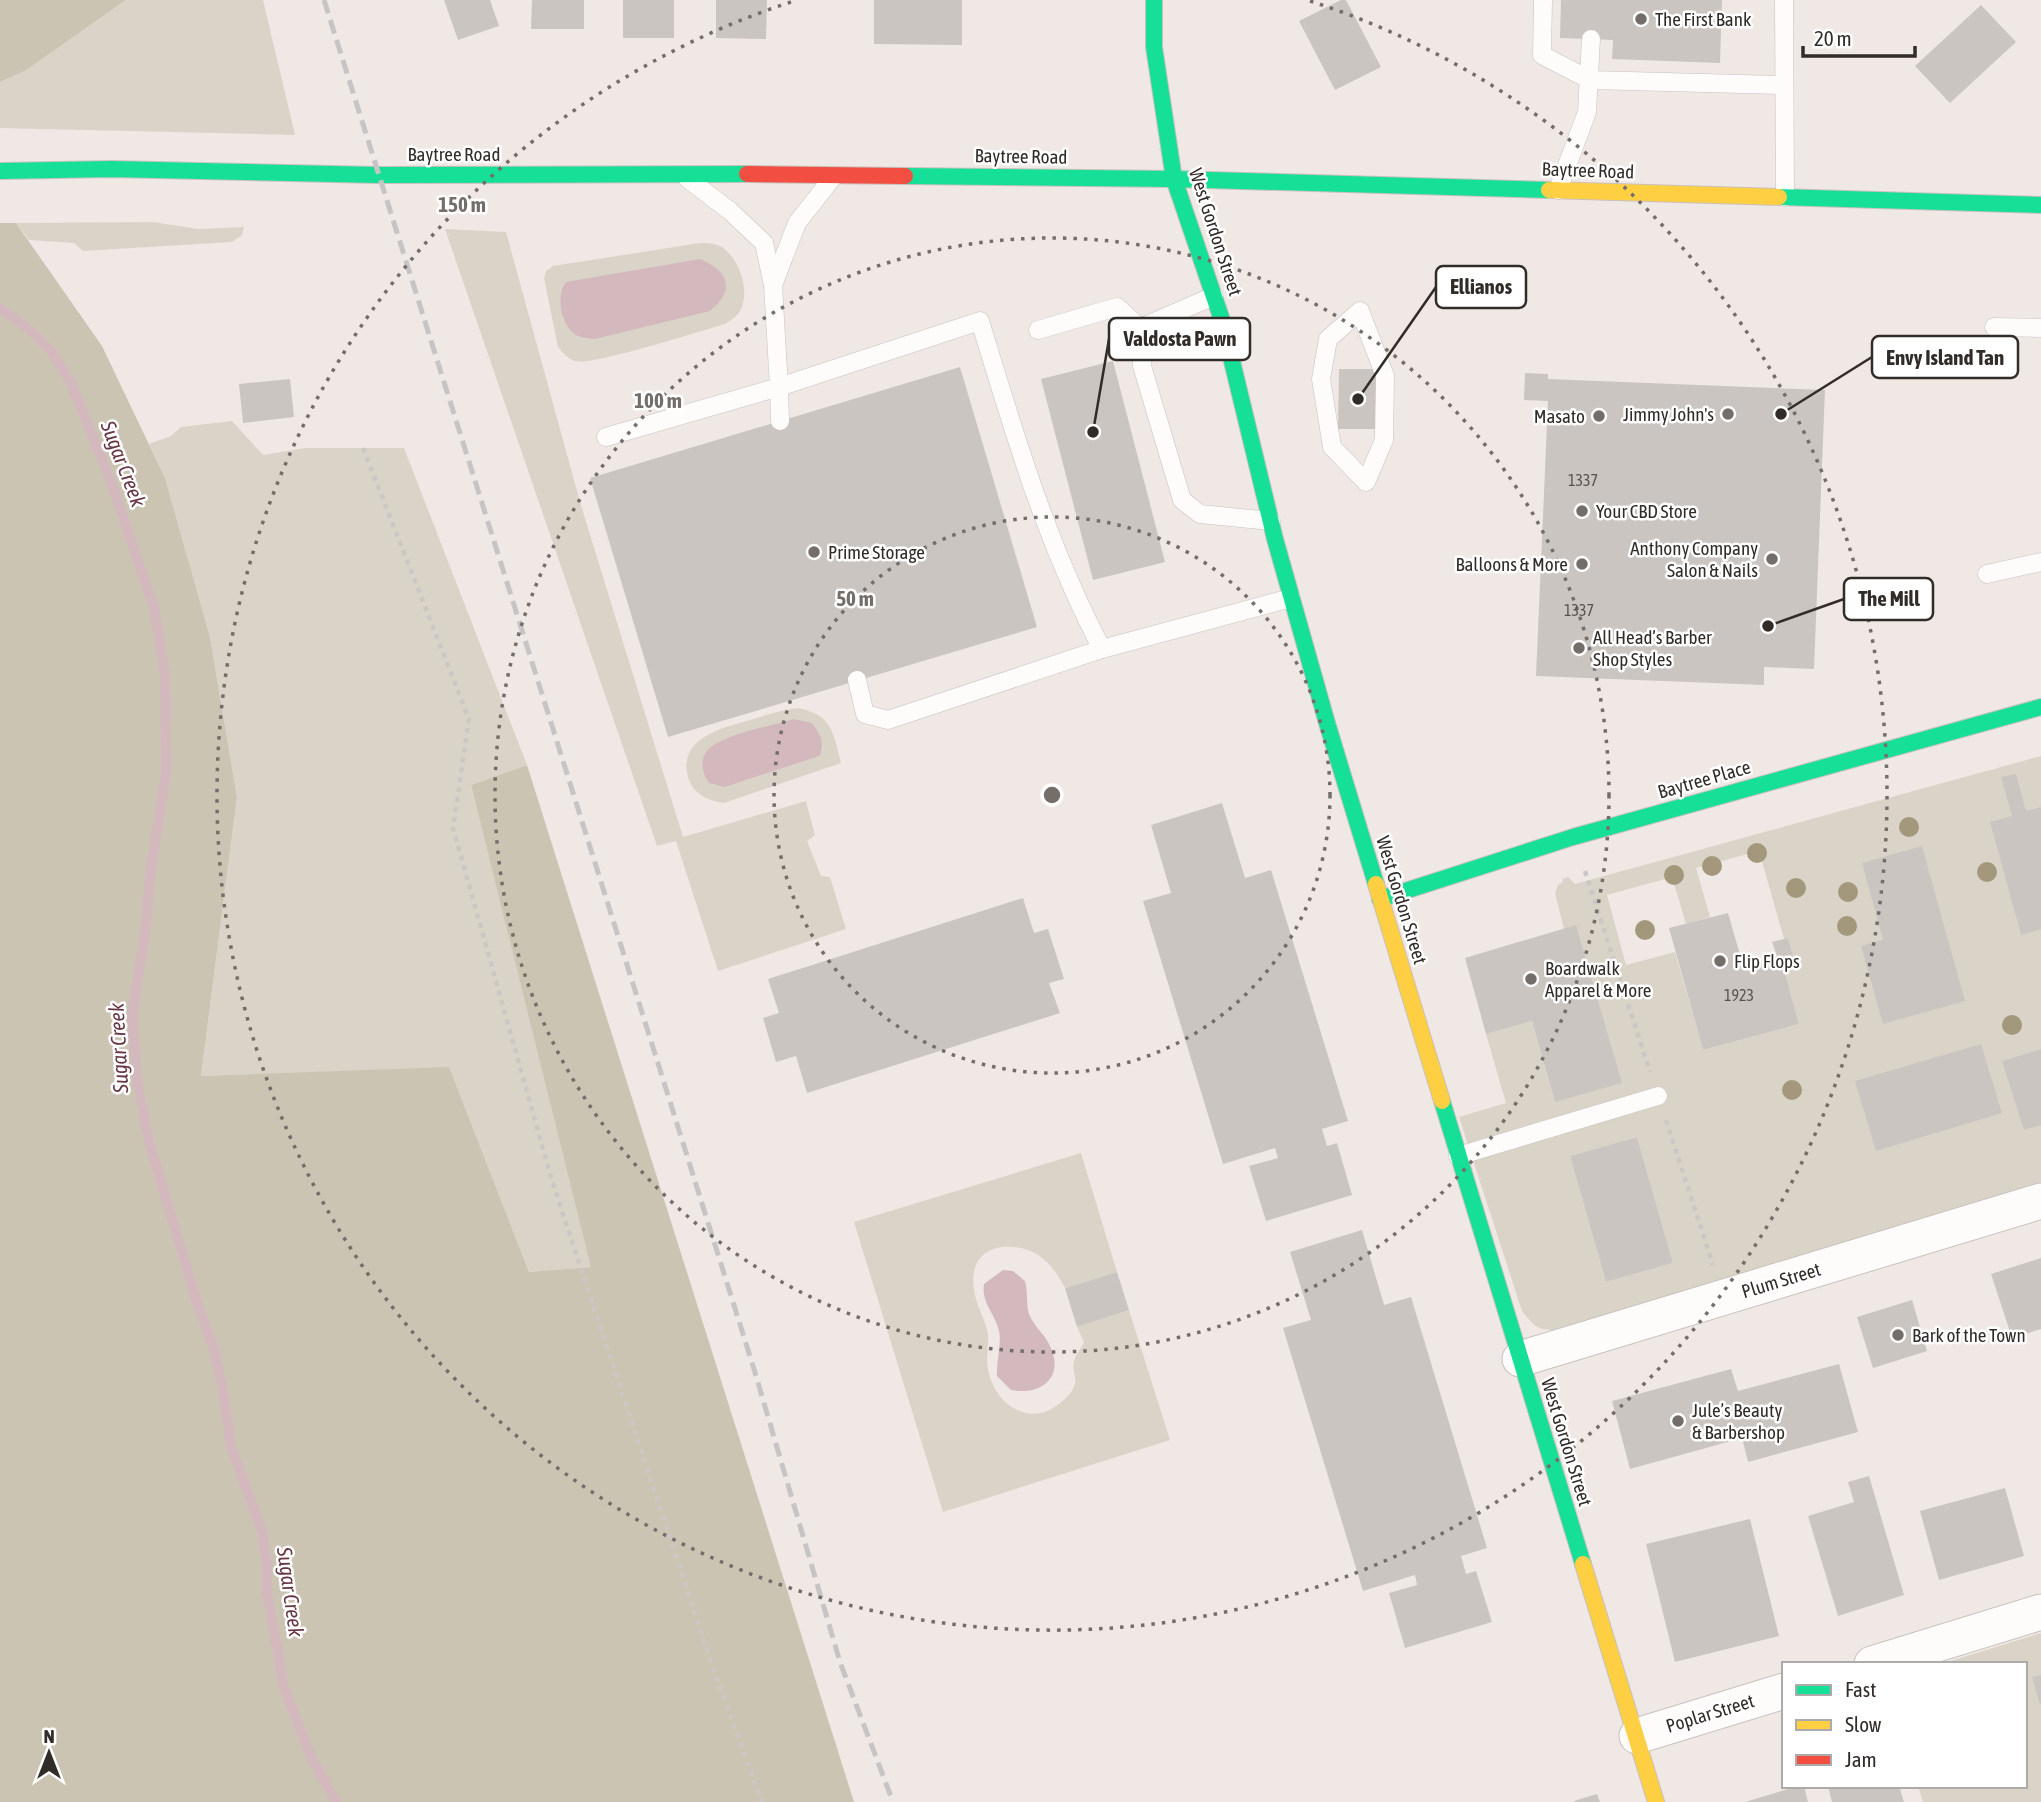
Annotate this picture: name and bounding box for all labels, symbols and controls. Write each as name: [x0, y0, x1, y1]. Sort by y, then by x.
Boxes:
place label: The First Bank: [1655, 8, 1752, 30]
marker: The First Bank: [1633, 11, 1649, 27]
scale bar: [1803, 14, 1915, 58]
text: 20 m: [1814, 26, 1852, 50]
street label: Baytree Road: [408, 143, 500, 165]
street label: Baytree Road: [974, 144, 1068, 168]
street label: Baytree Road: [1541, 157, 1635, 183]
street label: West Gordon Street: [1185, 166, 1247, 298]
text: 150 m: [438, 192, 486, 216]
callout: Ellianos: [1436, 266, 1526, 308]
text: Ellianos: [1450, 274, 1513, 298]
callout: Valdosta Pawn: [1109, 318, 1250, 360]
text: Valdosta Pawn: [1122, 326, 1237, 350]
callout: Envy Island Tan: [1872, 336, 2018, 378]
text: Envy Island Tan: [1886, 345, 2004, 369]
text: 100 m: [634, 388, 682, 412]
place label: Jimmy John's: [1623, 403, 1714, 425]
place label: Masato: [1534, 405, 1585, 427]
marker: Jimmy John's: [1720, 406, 1736, 422]
marker: Masato: [1591, 408, 1607, 424]
water label: Sugar Creek: [96, 416, 152, 511]
house number: 1337: [1568, 471, 1598, 489]
place label: Your CBD Store: [1596, 500, 1697, 522]
marker: Your CBD Store: [1574, 503, 1590, 519]
place label: Anthony Company Salon & Nails: [1630, 537, 1758, 581]
place label: Prime Storage: [828, 541, 925, 563]
marker: Prime Storage: [806, 544, 822, 560]
marker: Anthony Company Salon & Nails: [1764, 551, 1780, 567]
place label: Balloons & More: [1456, 553, 1568, 575]
marker: Balloons & More: [1574, 556, 1590, 572]
callout: The Mill: [1844, 578, 1933, 620]
text: 50 m: [836, 586, 874, 610]
text: The Mill: [1858, 586, 1920, 610]
house number: 1337: [1564, 601, 1594, 619]
place label: All Head’s Barber Shop Styles: [1593, 626, 1712, 670]
marker: All Head’s Barber Shop Styles: [1571, 640, 1587, 656]
street label: Baytree Place: [1655, 755, 1753, 803]
centre of rings: [1040, 783, 1064, 807]
street label: West Gordon Street: [1372, 833, 1432, 967]
place label: Flip Flops: [1734, 950, 1800, 972]
marker: Flip Flops: [1712, 953, 1728, 969]
place label: Boardwalk Apparel & More: [1545, 957, 1651, 1001]
marker: Boardwalk Apparel & More: [1523, 971, 1539, 987]
house number: 1923: [1724, 986, 1754, 1004]
water label: Sugar Creek: [104, 1002, 132, 1095]
street label: Plum Street: [1739, 1258, 1823, 1302]
place label: Bark of the Town: [1912, 1324, 2026, 1346]
marker: Bark of the Town: [1890, 1327, 1906, 1343]
street label: West Gordon Street: [1537, 1375, 1597, 1509]
place label: Jule’s Beauty & Barbershop: [1692, 1399, 1785, 1443]
marker: Jule’s Beauty & Barbershop: [1670, 1413, 1686, 1429]
water label: Sugar Creek: [273, 1545, 309, 1639]
legend: [1782, 1662, 2027, 1788]
text: Fast: [1845, 1677, 1876, 1701]
street label: Poplar Street: [1663, 1689, 1757, 1737]
text: Slow: [1845, 1712, 1882, 1736]
north arrow: [14, 1718, 84, 1788]
text: N: [43, 1725, 55, 1747]
text: Jam: [1845, 1747, 1877, 1771]

